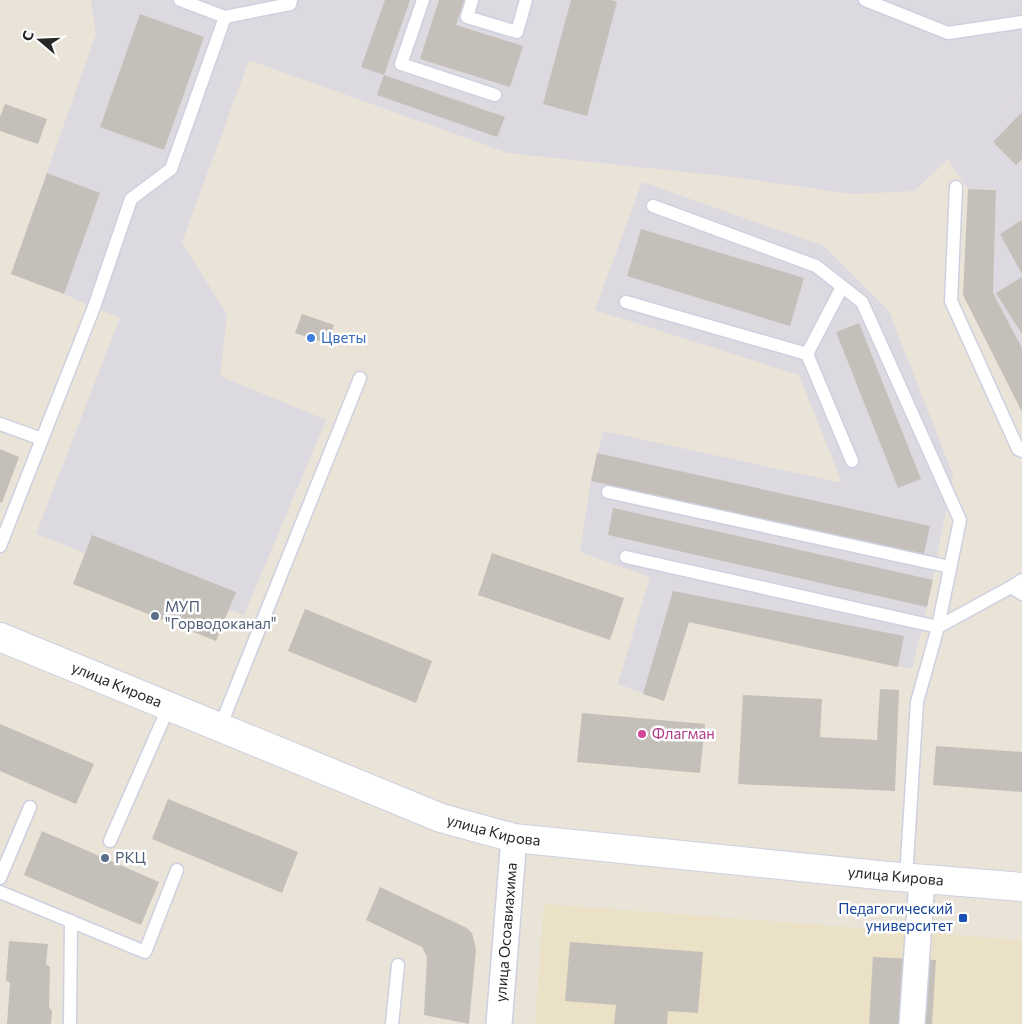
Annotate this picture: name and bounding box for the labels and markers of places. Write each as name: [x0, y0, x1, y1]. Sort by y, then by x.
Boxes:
place label: Цветы: [321, 328, 366, 346]
marker: Цветы: [305, 332, 317, 344]
place label: МУП "Горводоканал": [165, 597, 277, 632]
marker: МУП "Горводоканал": [149, 610, 161, 622]
place label: Флагман: [652, 724, 715, 742]
marker: Флагман: [636, 728, 648, 740]
place label: РКЦ: [115, 848, 146, 866]
marker: РКЦ: [99, 852, 111, 864]
place label: Педагогический университет: [838, 899, 953, 934]
marker: Педагогический университет: [957, 912, 969, 924]

